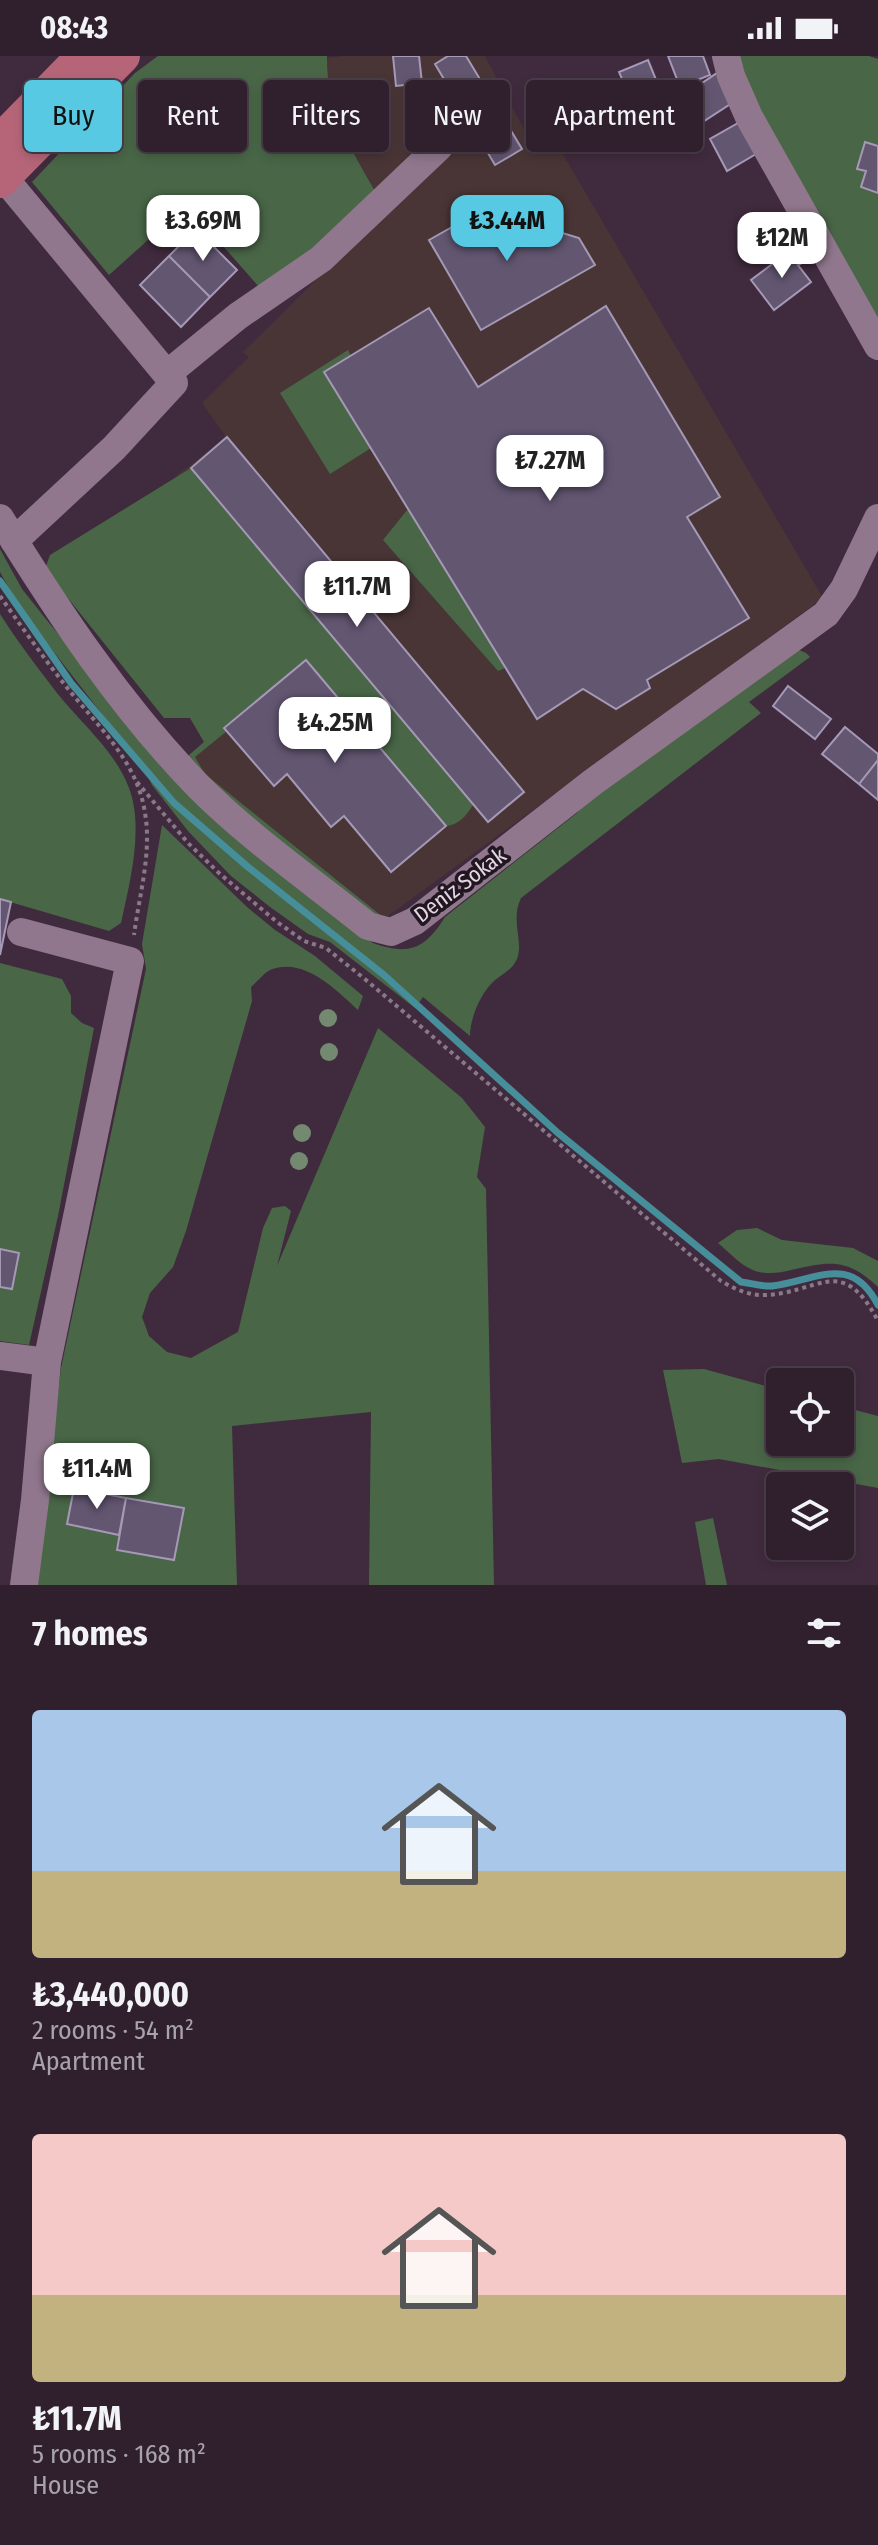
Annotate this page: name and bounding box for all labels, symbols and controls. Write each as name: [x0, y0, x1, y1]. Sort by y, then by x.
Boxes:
text: 08:43: [40, 10, 108, 46]
chip: Buy: [24, 80, 122, 152]
chip: Rent: [138, 80, 247, 152]
chip: Filters: [263, 80, 389, 152]
chip: New: [405, 80, 510, 152]
chip: Apartment: [526, 80, 703, 152]
pin: ₺3.69M: [138, 195, 268, 263]
pin: ₺3.44M: [442, 195, 572, 263]
text: ₺3.69M: [165, 205, 241, 236]
text: ₺3.44M: [469, 205, 545, 236]
pin: ₺12M: [735, 212, 829, 280]
text: ₺12M: [755, 222, 809, 253]
pin: ₺7.27M: [485, 435, 615, 503]
text: ₺7.27M: [514, 445, 586, 476]
pin: ₺11.7M: [292, 561, 422, 629]
text: ₺11.7M: [323, 571, 391, 602]
pin: ₺4.25M: [270, 697, 400, 765]
text: ₺4.25M: [297, 707, 373, 738]
street label: Deniz Sokak: [409, 841, 512, 928]
map controls: [766, 1368, 854, 1560]
button: locate: [766, 1368, 854, 1456]
pin: ₺11.4M: [32, 1443, 162, 1511]
text: ₺11.4M: [62, 1453, 132, 1484]
button: layers: [766, 1472, 854, 1560]
icon: filters: [802, 1611, 846, 1655]
text: 7 homes: [32, 1613, 148, 1654]
icon: home: [367, 1762, 511, 1906]
text: ₺3,440,000: [32, 1974, 189, 2015]
text: 2 rooms · 54 m²: [32, 2015, 194, 2046]
text: Apartment: [32, 2046, 145, 2077]
icon: home: [367, 2186, 511, 2330]
text: ₺11.7M: [32, 2398, 122, 2439]
text: 5 rooms · 168 m²: [32, 2439, 206, 2470]
text: House: [32, 2470, 99, 2501]

